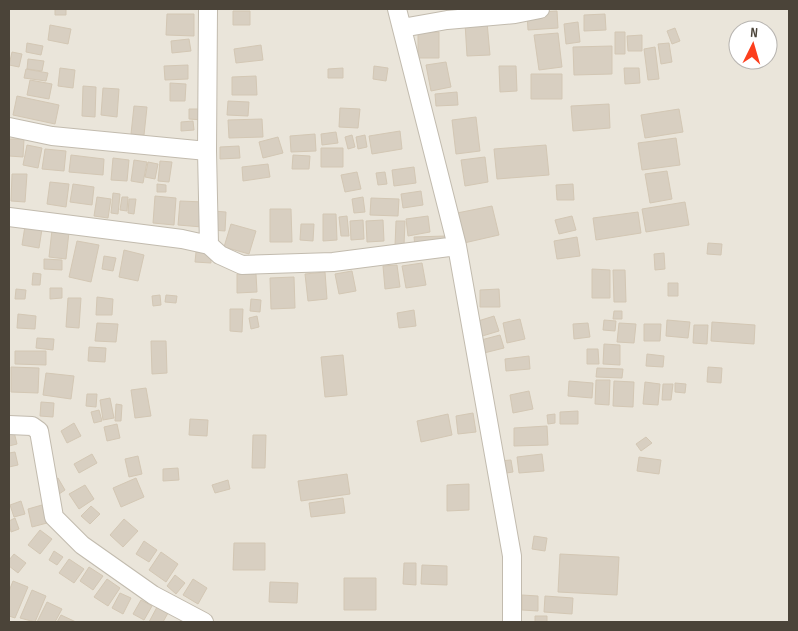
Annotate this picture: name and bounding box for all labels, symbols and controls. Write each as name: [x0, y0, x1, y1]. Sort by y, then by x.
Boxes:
north arrow: [728, 20, 778, 70]
text: N: [750, 24, 759, 41]

